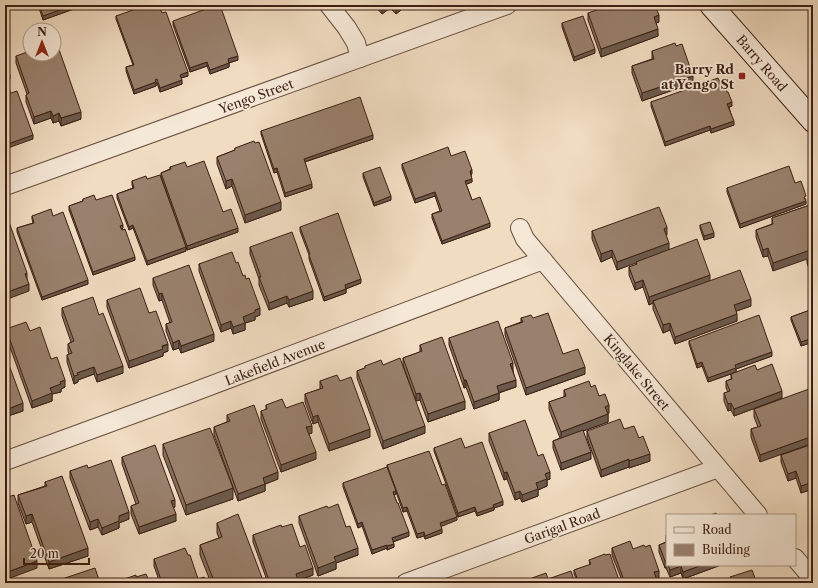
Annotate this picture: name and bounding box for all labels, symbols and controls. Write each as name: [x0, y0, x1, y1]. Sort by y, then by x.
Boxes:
north arrow: [22, 22, 62, 62]
text: N: [37, 25, 47, 39]
street label: Barry Road: [733, 32, 791, 94]
place label: Barry Rd at Yengo St: [661, 61, 735, 92]
marker: Barry Rd at Yengo St: [737, 71, 747, 81]
street label: Yengo Street: [216, 75, 296, 117]
street label: Kinglake Street: [601, 331, 674, 414]
street label: Lakefield Avenue: [223, 336, 327, 388]
street label: Garigal Road: [522, 505, 602, 547]
legend: [666, 514, 796, 566]
text: Road: [702, 522, 732, 537]
scale bar: [24, 540, 89, 566]
text: Building: [702, 542, 750, 557]
text: 20 m: [30, 546, 59, 561]

